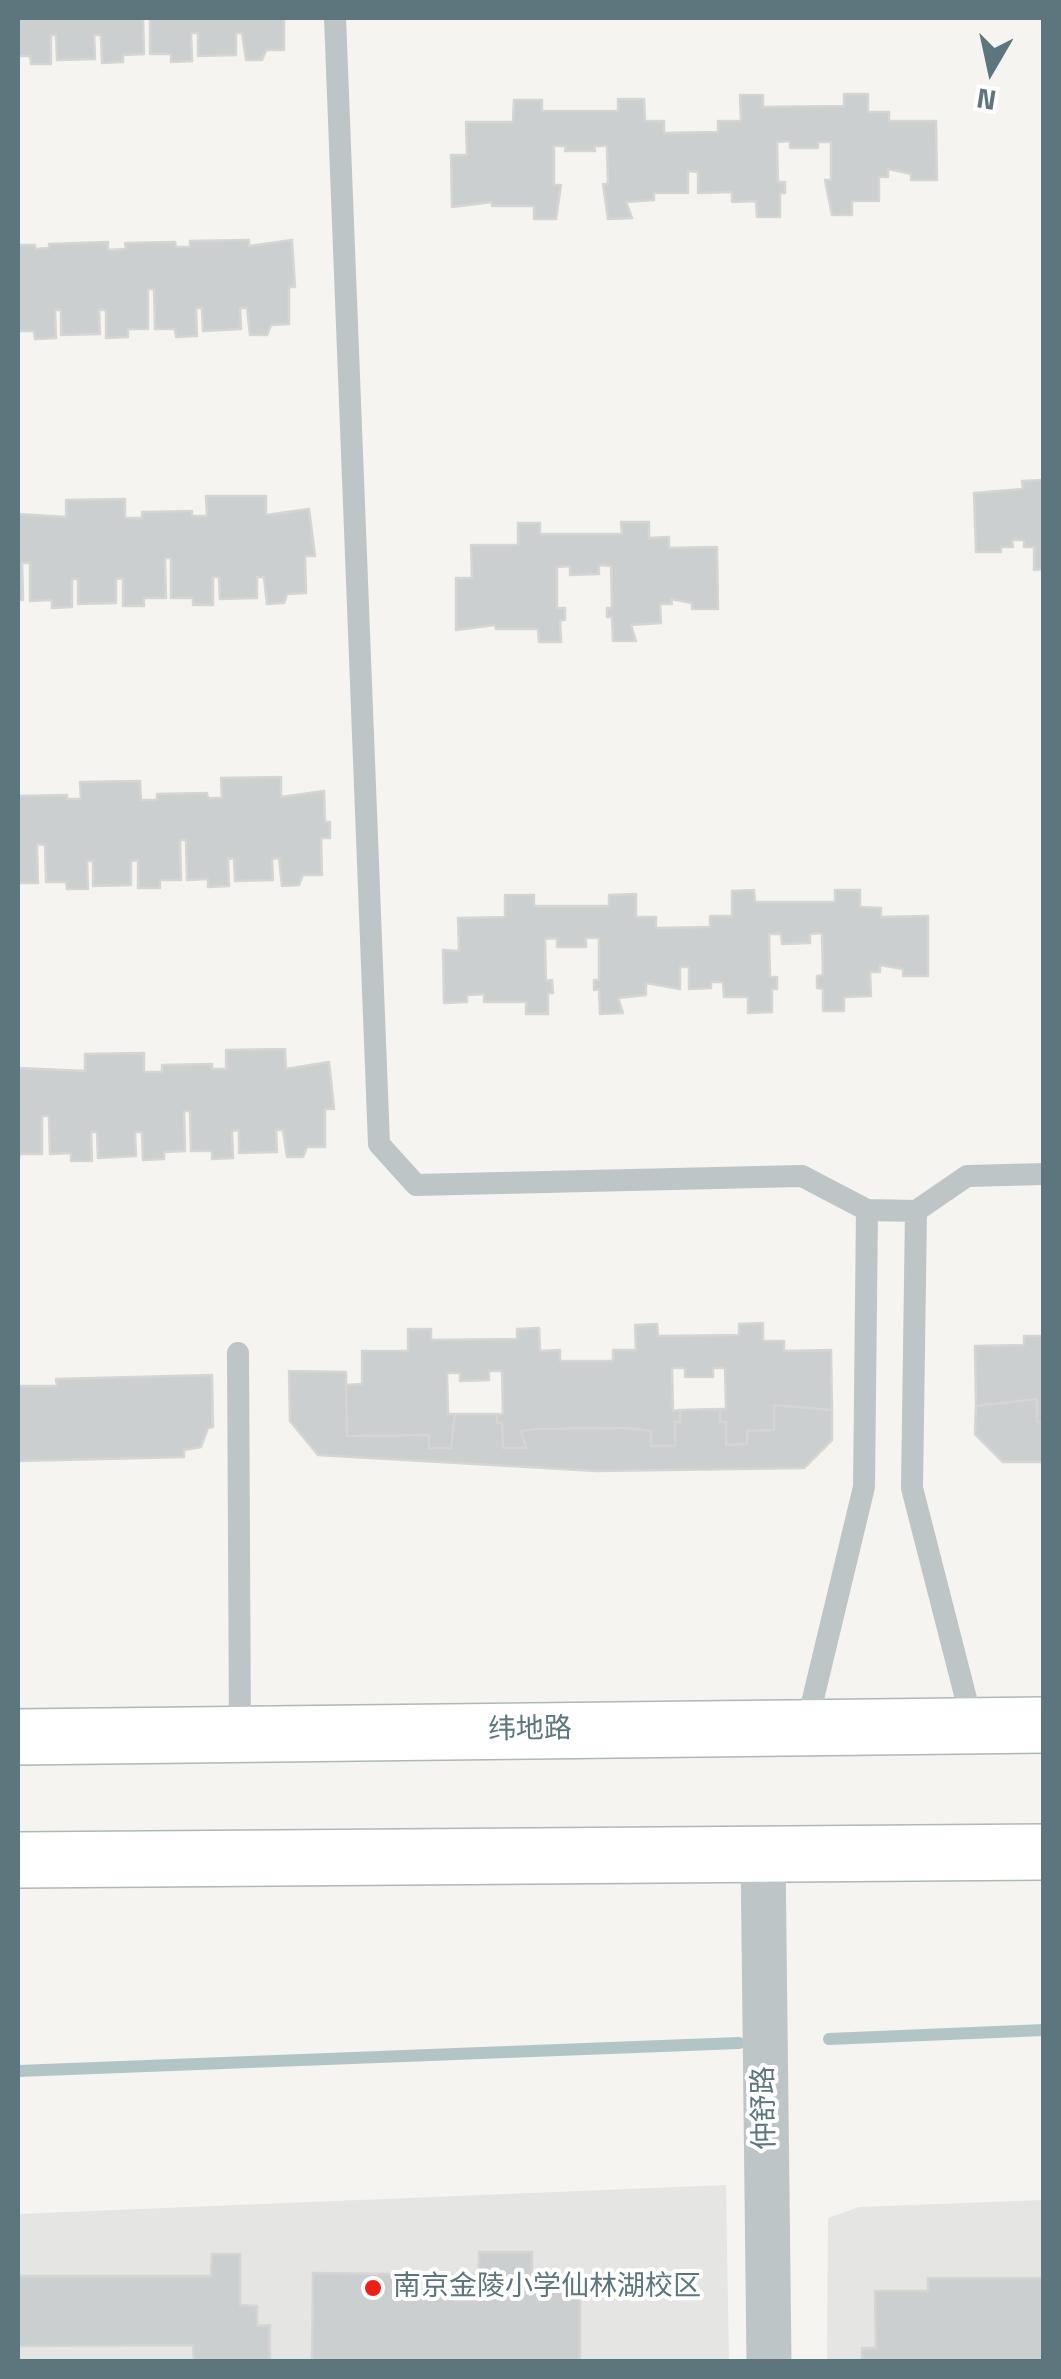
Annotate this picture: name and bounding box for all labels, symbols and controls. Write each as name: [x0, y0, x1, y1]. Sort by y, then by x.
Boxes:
north arrow: [941, 20, 1041, 120]
text: N: [973, 77, 999, 123]
street label: 纬地路: [488, 1713, 572, 1749]
street label: 仲舒路: [748, 2066, 784, 2150]
place label: 南京金陵小学仙林湖校区: [393, 2271, 701, 2305]
marker: 南京金陵小学仙林湖校区: [362, 2277, 384, 2299]

